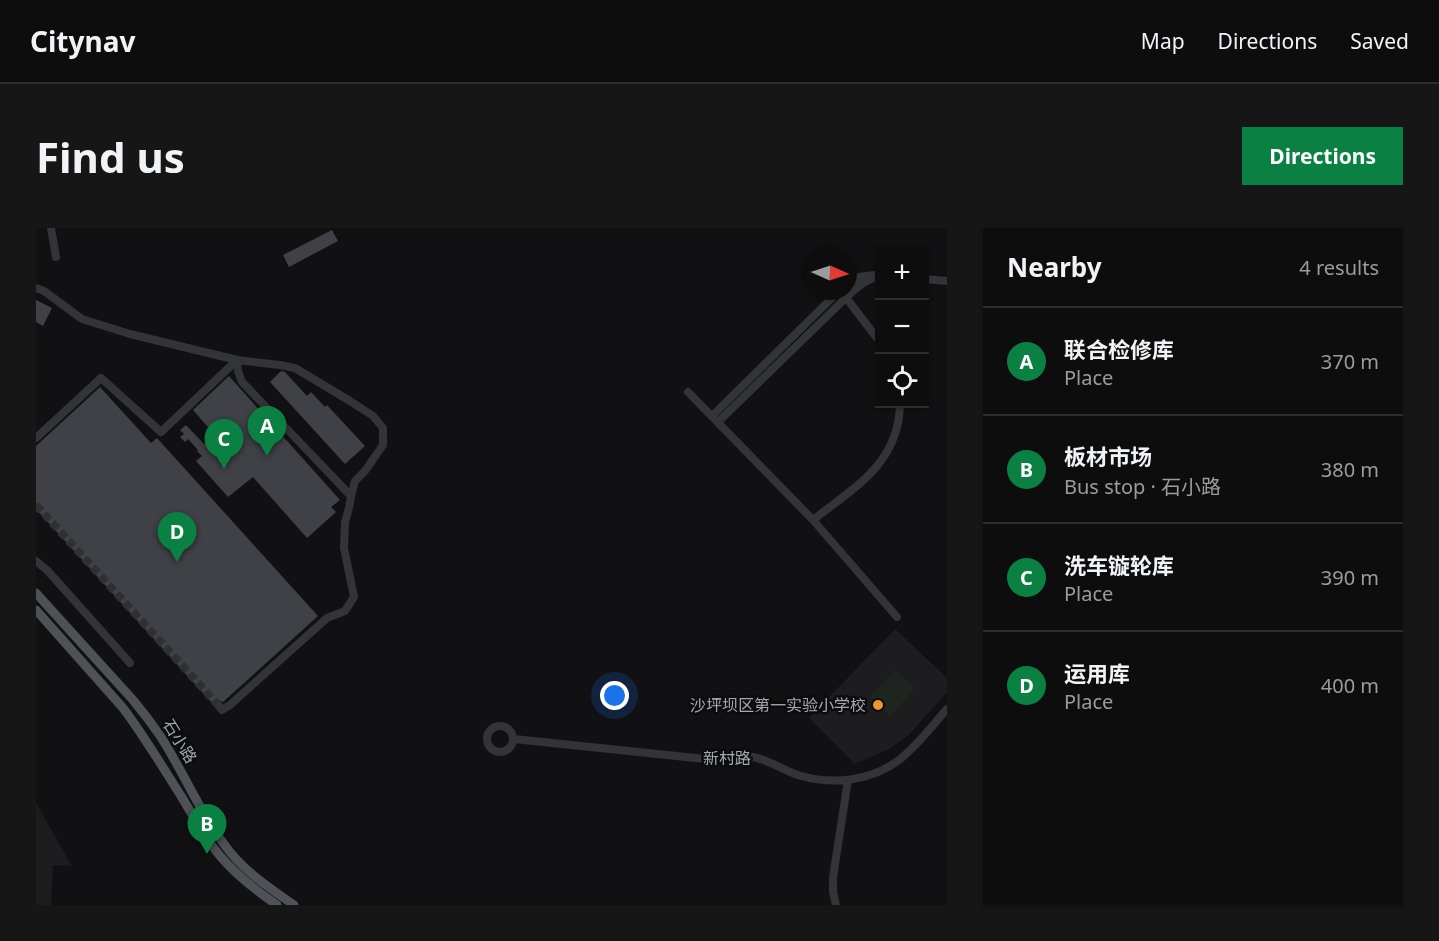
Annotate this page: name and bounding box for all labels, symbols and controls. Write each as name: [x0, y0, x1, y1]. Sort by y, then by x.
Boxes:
text: Citynav: [30, 22, 135, 60]
text: Map: [1141, 27, 1185, 55]
text: Directions: [1218, 27, 1317, 55]
text: Saved: [1350, 27, 1409, 55]
button: Directions: [1242, 127, 1403, 185]
text: Find us: [36, 128, 185, 185]
north arrow: [803, 246, 857, 300]
map controls: [875, 246, 929, 408]
button: +: [875, 246, 929, 300]
text: Nearby: [1007, 249, 1102, 285]
text: 4 results: [1299, 254, 1379, 281]
button: −: [875, 300, 929, 354]
text: 联合检修库: [1064, 334, 1174, 364]
text: A: [1020, 348, 1033, 375]
text: 370 m: [1321, 348, 1379, 375]
button: locate: [875, 354, 929, 408]
text: Place: [1064, 364, 1113, 391]
pin: A: [248, 406, 286, 456]
pin: C: [204, 420, 243, 469]
text: 板材市场: [1064, 441, 1152, 471]
text: B: [1020, 456, 1033, 483]
text: 380 m: [1321, 456, 1379, 483]
text: Bus stop · 石小路: [1064, 473, 1221, 500]
pin: D: [158, 512, 196, 562]
text: 洗车镟轮库: [1064, 550, 1174, 580]
text: C: [1020, 564, 1033, 591]
text: 390 m: [1321, 564, 1379, 591]
text: Place: [1064, 580, 1113, 607]
text: 运用库: [1064, 658, 1130, 688]
text: D: [1019, 672, 1034, 699]
text: 400 m: [1321, 672, 1379, 699]
your location: [600, 681, 629, 710]
text: Place: [1064, 688, 1113, 715]
place label: 沙坪坝区第一实验小学校: [690, 694, 866, 716]
marker: 沙坪坝区第一实验小学校: [871, 698, 885, 712]
street label: 石小路: [158, 715, 202, 767]
street label: 新村路: [703, 747, 751, 769]
pin: B: [188, 804, 226, 854]

